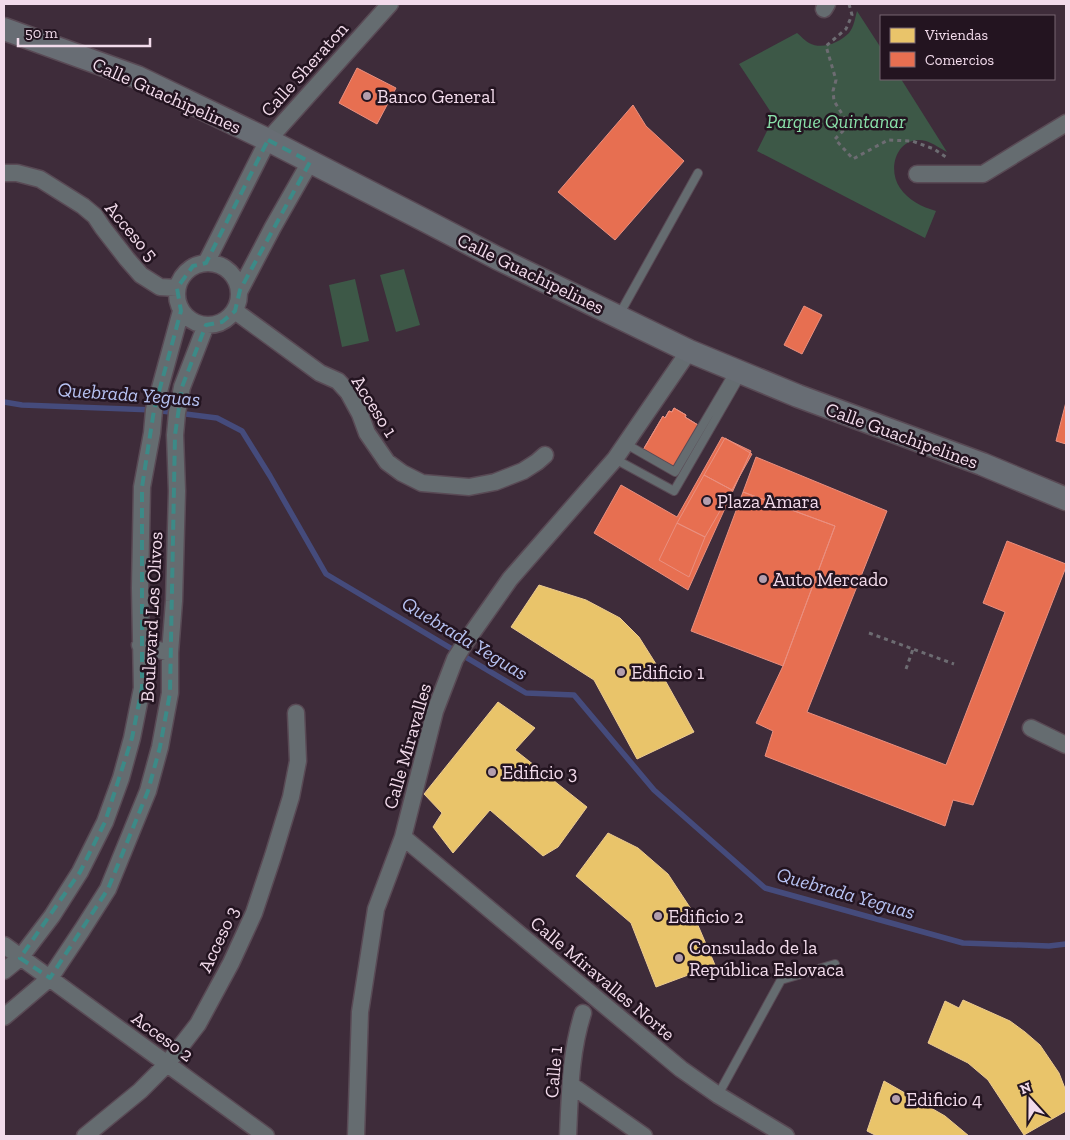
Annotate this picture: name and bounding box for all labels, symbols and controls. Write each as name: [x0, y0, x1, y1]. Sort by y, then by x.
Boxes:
scale bar: [18, 15, 150, 47]
legend: [880, 15, 1055, 80]
street label: Calle Sheraton: [256, 17, 353, 121]
text: 50 m: [25, 24, 58, 42]
text: Viviendas: [924, 26, 988, 44]
text: Comercios: [925, 51, 994, 69]
street label: Calle Guachipelines: [89, 52, 245, 139]
place label: Banco General: [377, 85, 495, 108]
marker: Banco General: [361, 90, 373, 102]
park label: Parque Quintanar: [767, 110, 906, 133]
street label: Acceso 5: [100, 197, 163, 266]
street label: Calle Guachipelines: [454, 228, 608, 319]
street label: Acceso 1: [347, 371, 402, 441]
water label: Quebrada Yeguas: [57, 377, 201, 411]
street label: Calle Guachipelines: [823, 397, 981, 474]
place label: Plaza Amara: [717, 490, 819, 513]
marker: Plaza Amara: [701, 495, 713, 507]
street label: Boulevard Los Olivos: [136, 531, 167, 703]
place label: Auto Mercado: [773, 568, 888, 591]
marker: Auto Mercado: [757, 573, 769, 585]
water label: Quebrada Yeguas: [398, 591, 532, 685]
place label: Edificio 1: [631, 661, 704, 684]
marker: Edificio 1: [615, 666, 627, 678]
street label: Calle Miravalles: [379, 681, 436, 812]
place label: Edificio 3: [502, 761, 577, 784]
marker: Edificio 3: [486, 766, 498, 778]
water label: Quebrada Yeguas: [774, 862, 918, 924]
street label: Acceso 3: [193, 903, 244, 976]
place label: Edificio 2: [668, 905, 744, 928]
marker: Edificio 2: [652, 910, 664, 922]
street label: Calle Miravalles Norte: [526, 911, 680, 1046]
place label: Consulado de la República Eslovaca: [689, 936, 844, 981]
marker: Consulado de la República Eslovaca: [673, 952, 685, 964]
street label: Acceso 2: [127, 1006, 198, 1066]
street label: Calle 1: [540, 1045, 567, 1099]
north arrow: [1005, 1075, 1055, 1125]
text: N: [1018, 1078, 1034, 1098]
place label: Edificio 4: [906, 1088, 982, 1111]
marker: Edificio 4: [890, 1093, 902, 1105]

